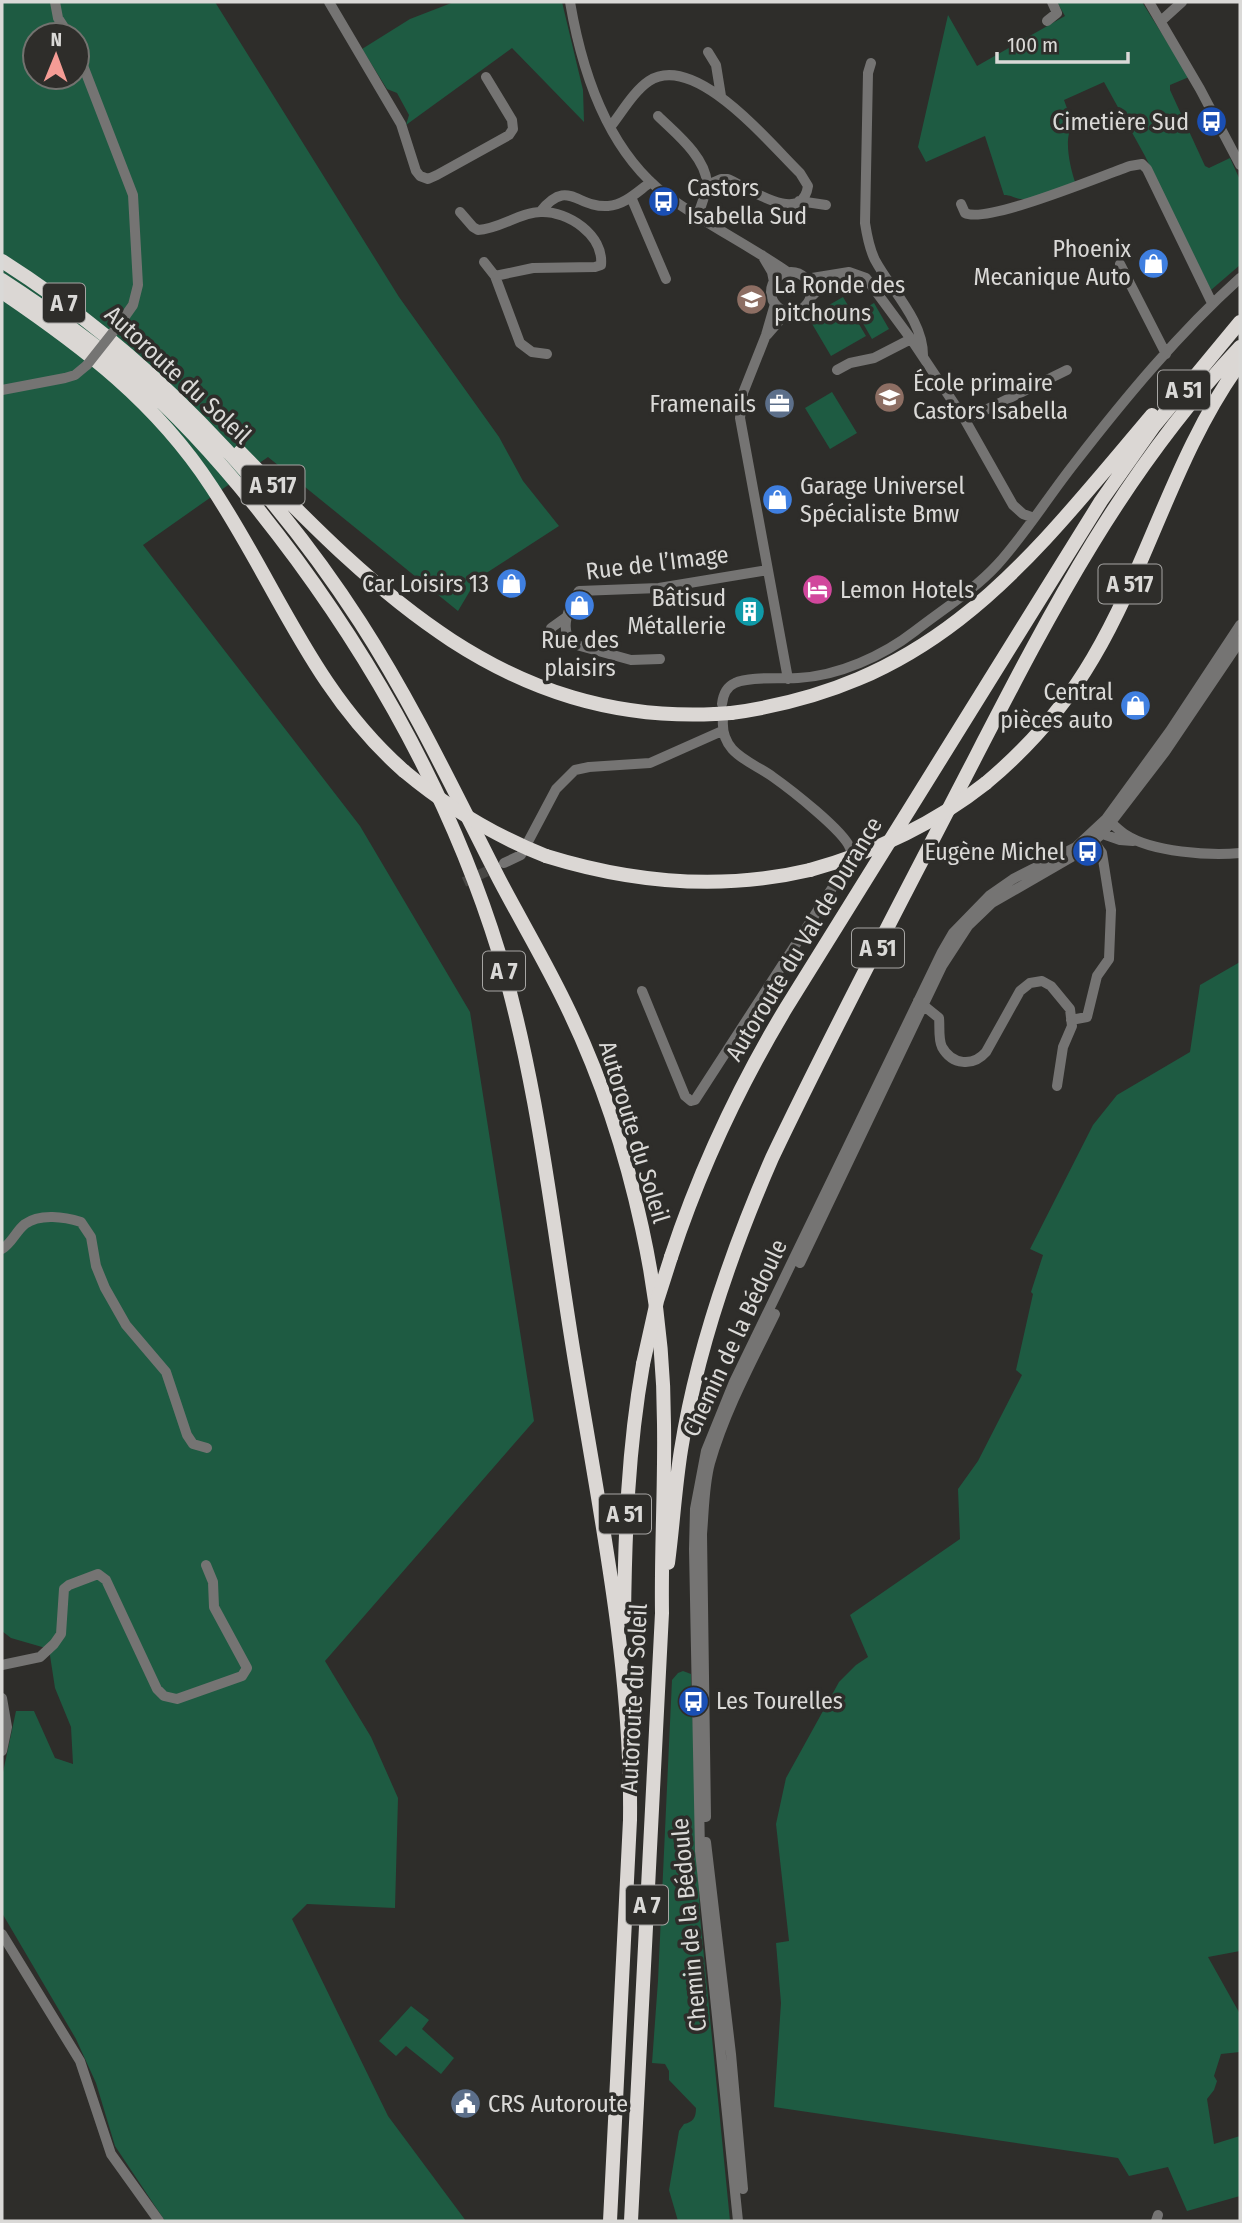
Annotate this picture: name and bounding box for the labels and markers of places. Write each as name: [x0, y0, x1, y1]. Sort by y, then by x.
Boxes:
bus stop icon: Cimetière Sud: [1195, 105, 1229, 139]
place label: Cimetière Sud: [1052, 108, 1189, 136]
place label: Castors Isabella Sud: [687, 174, 807, 230]
bus stop icon: Castors Isabella Sud: [647, 185, 681, 219]
place label: Phoenix Mecanique Auto: [973, 235, 1131, 291]
shop icon: Phoenix Mecanique Auto: [1137, 246, 1171, 280]
place label: La Ronde des pitchouns: [774, 271, 905, 327]
school or university icon: La Ronde des pitchouns: [734, 282, 768, 316]
place label: École primaire Castors Isabella: [913, 368, 1068, 425]
school or university icon: École primaire Castors Isabella: [873, 380, 907, 414]
office icon: Framenails: [762, 387, 796, 421]
place label: Framenails: [650, 390, 756, 418]
place label: Garage Universel Spécialiste Bmw: [800, 472, 965, 528]
shop icon: Garage Universel Spécialiste Bmw: [760, 483, 794, 517]
shop icon: Car Loisirs 13: [495, 567, 529, 601]
place label: Car Loisirs 13: [362, 570, 489, 598]
hotel icon: Lemon Hotels: [800, 573, 834, 607]
place label: Lemon Hotels: [840, 576, 974, 604]
place label: Bâtisud Métallerie: [627, 584, 726, 640]
shop icon: Rue des plaisirs: [563, 589, 597, 623]
building icon: Bâtisud Métallerie: [732, 595, 766, 629]
place label: Rue des plaisirs: [541, 626, 619, 682]
place label: Central pièces auto: [1000, 678, 1113, 734]
shop icon: Central pièces auto: [1119, 689, 1153, 723]
bus stop icon: Eugène Michel: [1071, 835, 1105, 869]
place label: Eugène Michel: [924, 838, 1065, 866]
bus stop icon: Les Tourelles: [676, 1684, 710, 1718]
place label: Les Tourelles: [716, 1687, 843, 1715]
public building icon: CRS Autoroute: [448, 2087, 482, 2121]
place label: CRS Autoroute: [488, 2090, 628, 2118]

